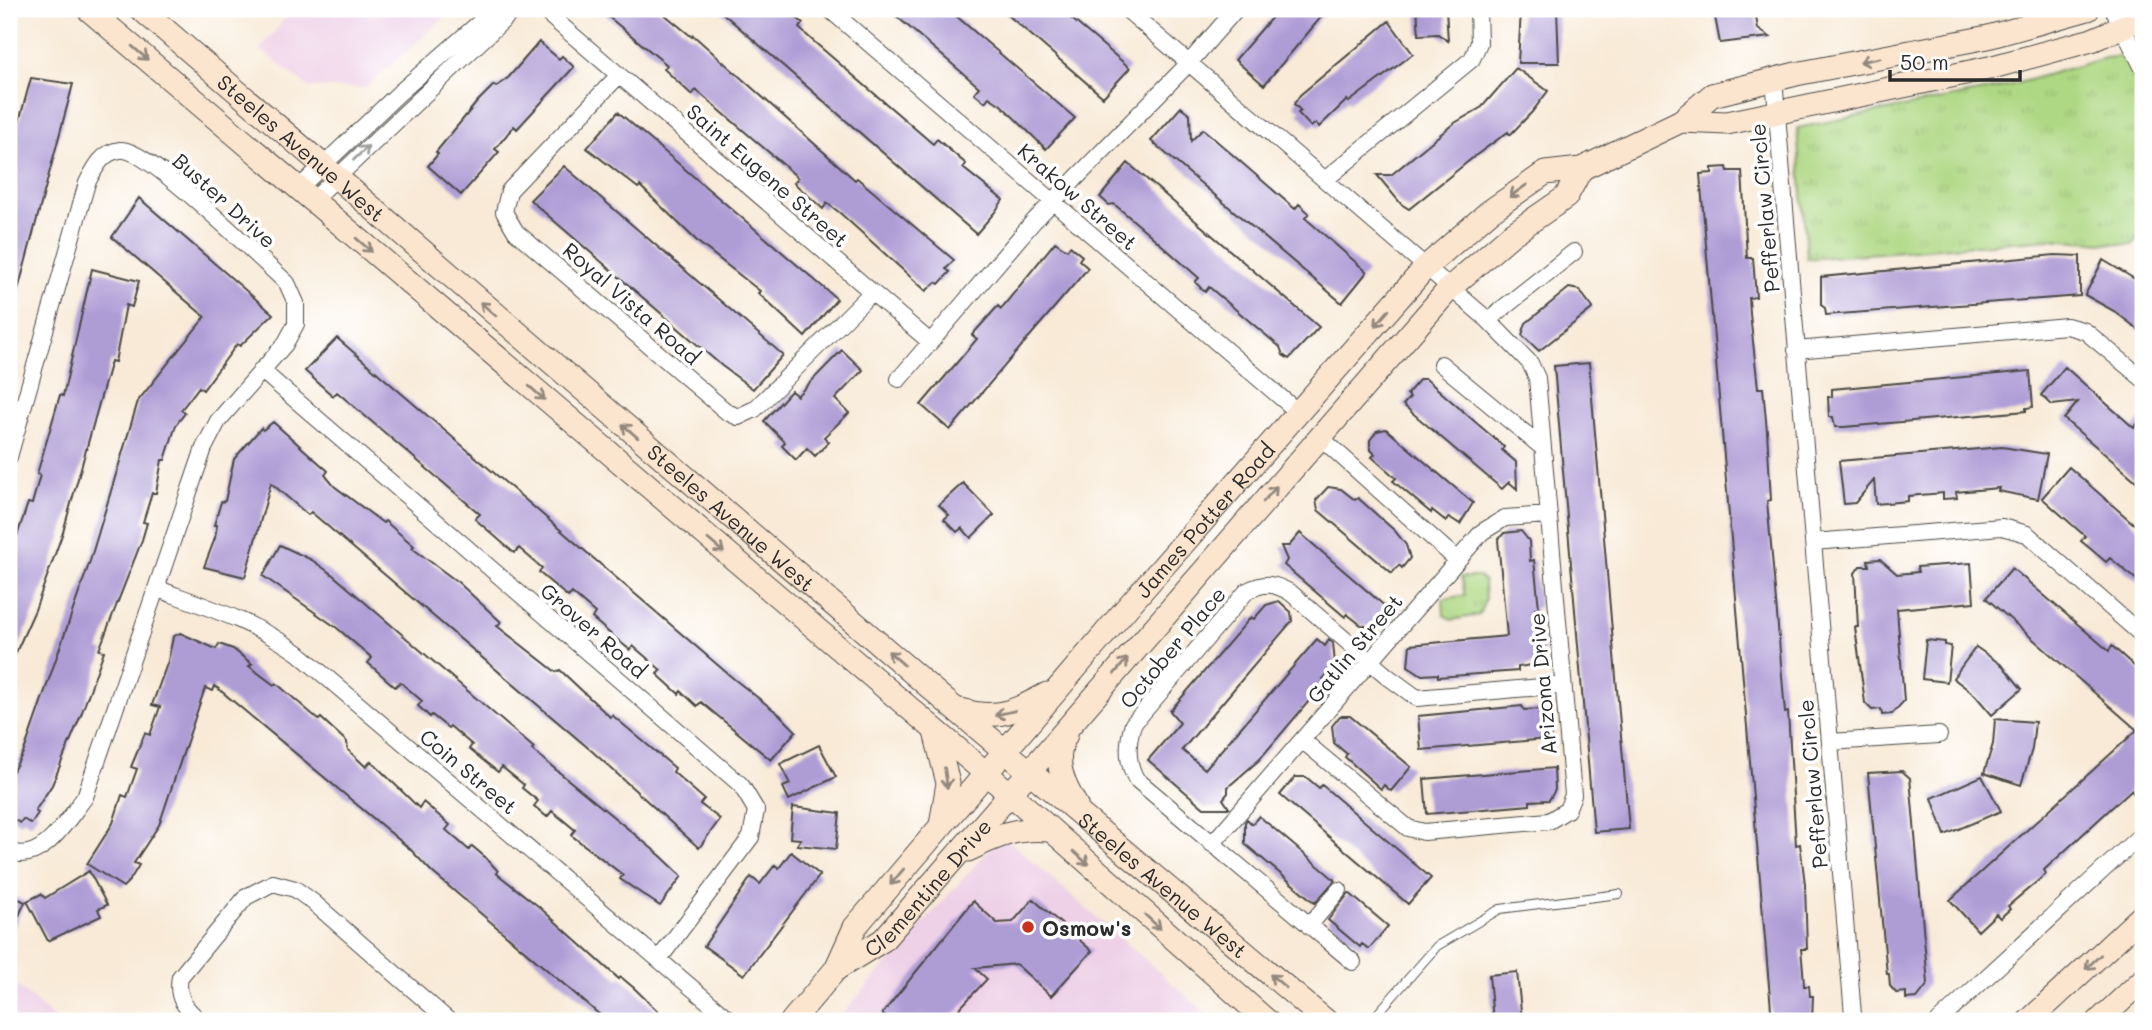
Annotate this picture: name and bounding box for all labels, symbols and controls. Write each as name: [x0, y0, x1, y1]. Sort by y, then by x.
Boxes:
scale bar: [1890, 38, 2019, 82]
one-way arrow: [131, 45, 149, 61]
text: 50 m: [1900, 48, 1949, 75]
one-way arrow: [1859, 54, 1882, 67]
street label: Steeles Avenue West: [212, 68, 391, 227]
street label: Saint Eugene Street: [681, 97, 855, 253]
street label: Pefferlaw Circle: [1743, 122, 1785, 294]
street label: Krakow Street: [1013, 137, 1143, 255]
one-way arrow: [352, 145, 369, 162]
street label: Buster Drive: [168, 147, 282, 253]
one-way arrow: [1509, 184, 1528, 198]
street label: Royal Vista Road: [558, 236, 706, 370]
one-way arrow: [355, 237, 373, 253]
one-way arrow: [479, 301, 497, 317]
one-way arrow: [1374, 309, 1390, 327]
one-way arrow: [528, 385, 546, 401]
one-way arrow: [621, 423, 639, 439]
street label: James Potter Road: [1129, 436, 1280, 603]
street label: Steeles Avenue West: [642, 437, 821, 596]
one-way arrow: [1262, 485, 1278, 503]
one-way arrow: [707, 538, 725, 554]
street label: Grover Road: [535, 576, 653, 684]
street label: October Place: [1113, 581, 1231, 713]
street label: Gatlin Street: [1300, 588, 1408, 708]
street label: Arizona Drive: [1522, 612, 1562, 756]
one-way arrow: [887, 650, 905, 666]
one-way arrow: [1113, 657, 1129, 675]
street label: Pefferlaw Circle: [1791, 698, 1833, 870]
one-way arrow: [994, 707, 1017, 721]
street label: Coin Street: [415, 722, 523, 820]
one-way arrow: [940, 766, 953, 789]
street label: Steeles Avenue West: [1073, 806, 1254, 963]
street label: Clementine Drive: [859, 812, 996, 962]
one-way arrow: [1072, 850, 1090, 866]
one-way arrow: [889, 868, 905, 886]
place label: Osmow's: [1042, 914, 1131, 941]
one-way arrow: [1144, 914, 1162, 930]
marker: Osmow's: [1020, 919, 1036, 935]
one-way arrow: [2085, 953, 2102, 970]
one-way arrow: [1270, 973, 1288, 989]

